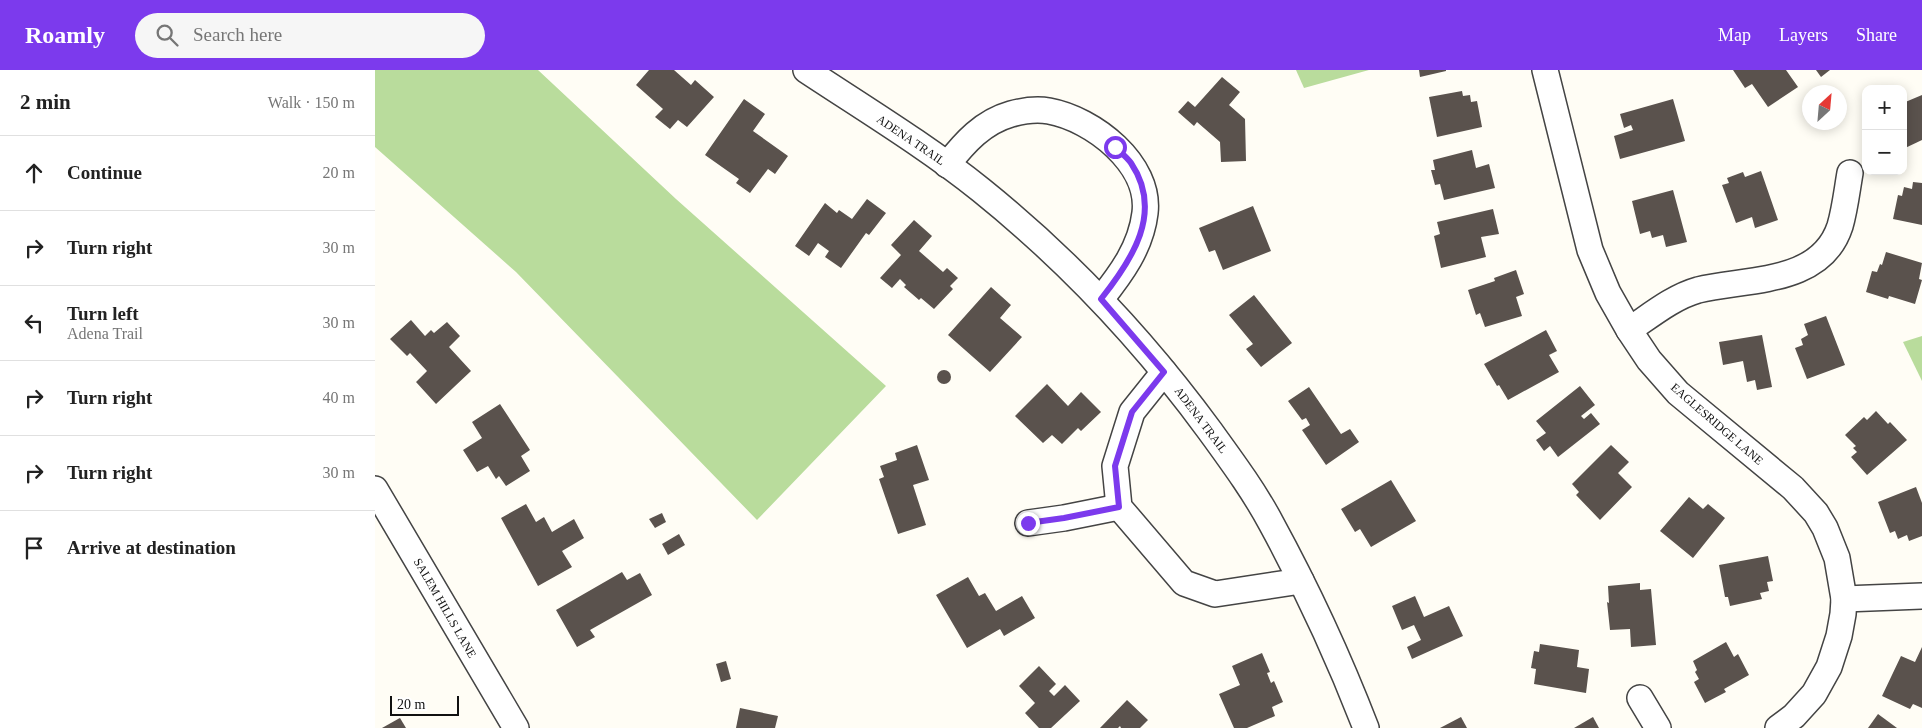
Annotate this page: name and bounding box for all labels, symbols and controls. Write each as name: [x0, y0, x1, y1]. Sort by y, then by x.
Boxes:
search box: [135, 13, 485, 58]
icon: search: [153, 21, 181, 49]
text: Roamly: [25, 22, 105, 48]
text: Search here: [193, 24, 282, 45]
text: Map: [1718, 25, 1751, 45]
text: Layers: [1779, 25, 1828, 45]
text: Share: [1856, 25, 1897, 45]
north arrow: [1802, 85, 1847, 130]
map controls: [1862, 85, 1907, 175]
button: +: [1862, 85, 1907, 130]
text: 2 min: [20, 90, 71, 114]
text: Walk · 150 m: [268, 94, 355, 111]
street label: ADENA TRAIL: [874, 112, 948, 168]
button: −: [1862, 130, 1907, 175]
route start: [1104, 136, 1127, 159]
icon: ahead: [20, 159, 48, 187]
text: Continue: [67, 162, 142, 183]
text: 20 m: [323, 164, 355, 181]
icon: right: [20, 234, 48, 262]
text: Turn right: [67, 237, 152, 258]
text: 30 m: [323, 239, 355, 256]
text: Turn left: [67, 303, 139, 324]
icon: left: [20, 309, 48, 337]
text: 30 m: [323, 314, 355, 331]
text: Adena Trail: [67, 325, 143, 342]
street label: EAGLESRIDGE LANE: [1668, 380, 1766, 468]
icon: right: [20, 384, 48, 412]
street label: ADENA TRAIL: [1172, 384, 1230, 456]
text: Turn right: [67, 387, 152, 408]
text: 40 m: [323, 389, 355, 406]
icon: right: [20, 459, 48, 487]
text: Turn right: [67, 462, 152, 483]
text: 30 m: [323, 464, 355, 481]
route end: [1017, 512, 1040, 535]
icon: arrive: [20, 534, 48, 562]
text: Arrive at destination: [67, 537, 236, 558]
street label: SALEM HILLS LANE: [411, 556, 479, 660]
scale bar: [390, 693, 459, 716]
text: 20 m: [397, 697, 425, 712]

